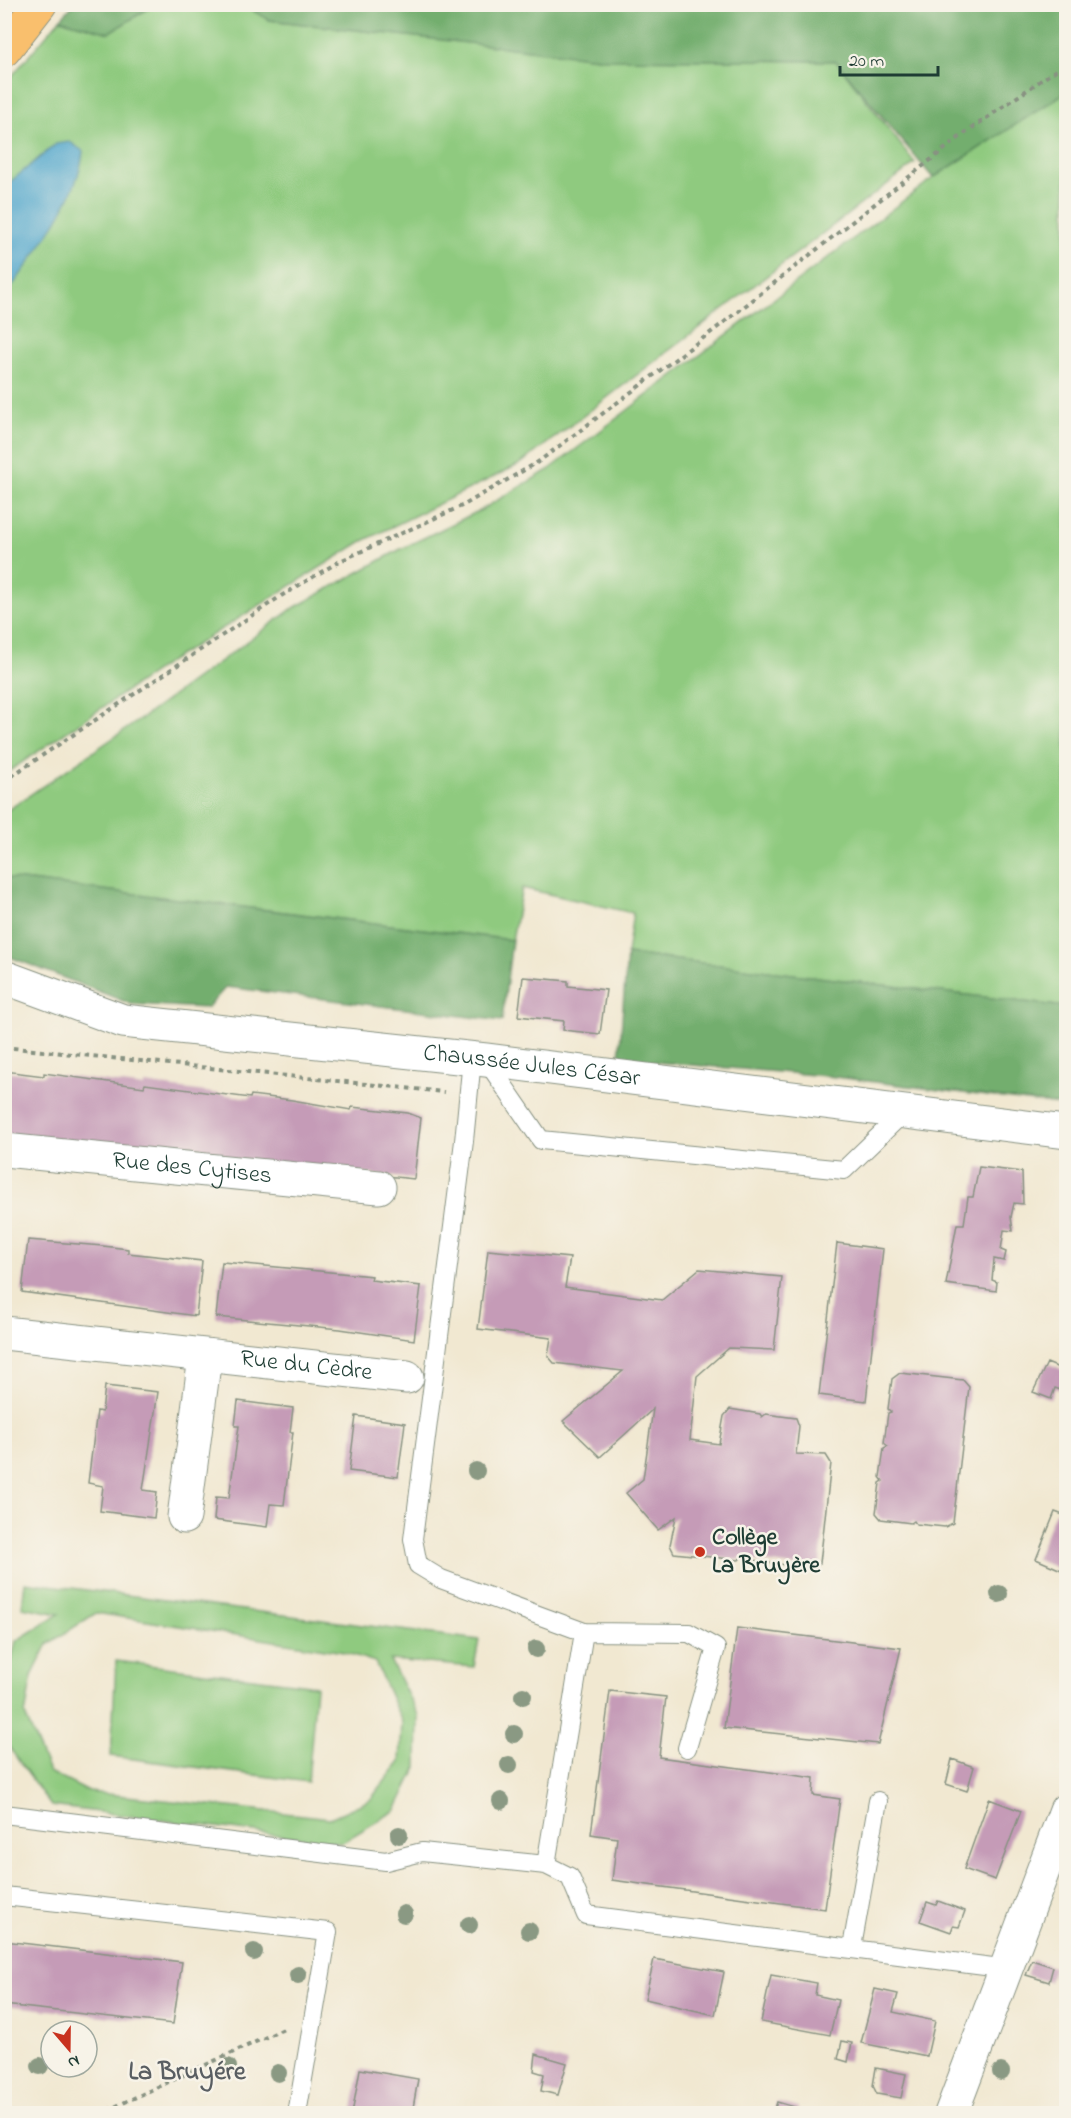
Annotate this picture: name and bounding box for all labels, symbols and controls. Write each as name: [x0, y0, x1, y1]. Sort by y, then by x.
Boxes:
scale bar: [840, 39, 938, 77]
text: 20 m: [849, 49, 884, 75]
street label: Chaussée Jules César: [421, 1036, 643, 1097]
street label: Rue des Cytises: [111, 1143, 274, 1194]
street label: Rue du Cèdre: [238, 1341, 374, 1391]
place label: Collège La Bruyère: [712, 1521, 821, 1585]
marker: Collège La Bruyère: [693, 1545, 707, 1559]
north arrow: [39, 2019, 99, 2079]
text: N: [64, 2048, 83, 2074]
district label: La Bruyére: [128, 2054, 247, 2092]

